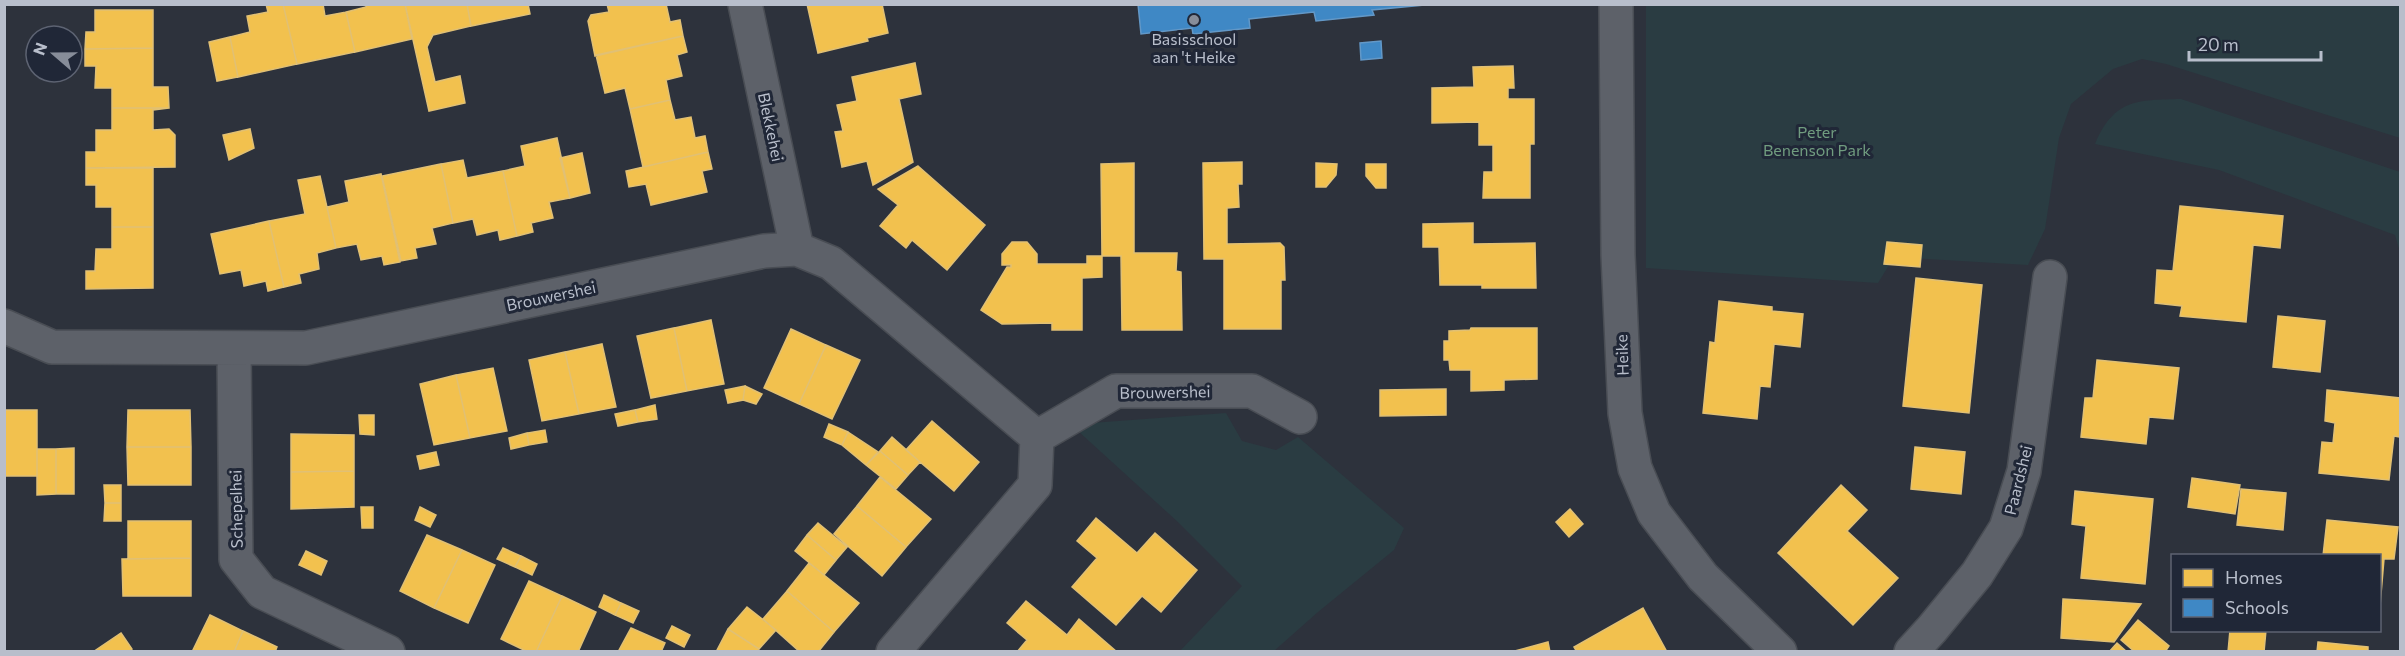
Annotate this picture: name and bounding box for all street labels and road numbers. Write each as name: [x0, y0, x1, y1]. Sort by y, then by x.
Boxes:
street label: Blekkehei: [755, 91, 788, 163]
street label: Brouwershei: [504, 277, 597, 314]
street label: Heike: [1611, 334, 1632, 376]
street label: Brouwershei: [1119, 381, 1211, 402]
street label: Paardshei: [2000, 443, 2035, 517]
street label: Schepelhei: [225, 470, 246, 548]

